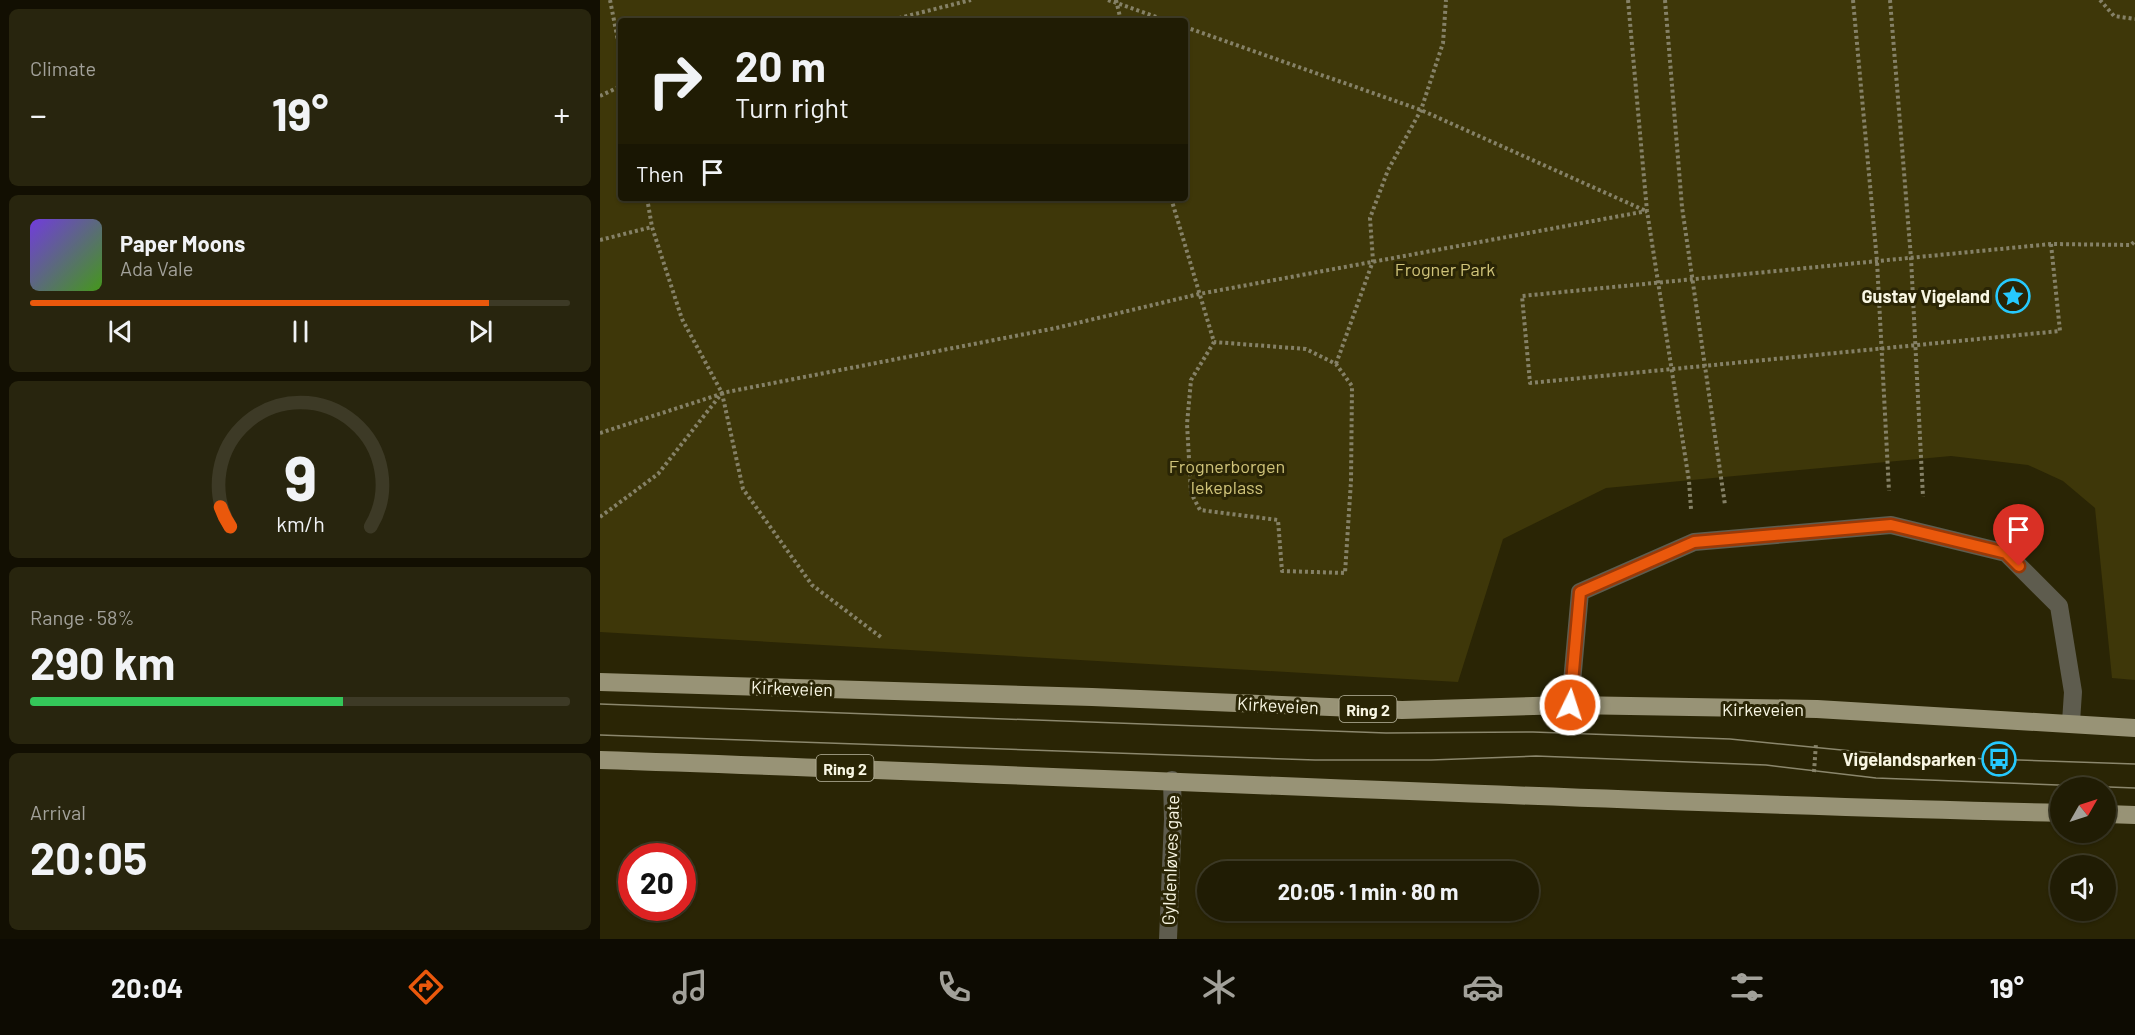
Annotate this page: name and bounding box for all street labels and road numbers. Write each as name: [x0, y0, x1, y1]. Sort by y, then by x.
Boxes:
street label: Kirkeveien: [751, 676, 833, 700]
street label: Kirkeveien: [1237, 692, 1319, 718]
road number: Ring 2: [1340, 696, 1396, 722]
street label: Kirkeveien: [1722, 698, 1804, 720]
road number: Ring 2: [816, 755, 874, 781]
street label: Gyldenløves gate: [1157, 794, 1183, 926]

